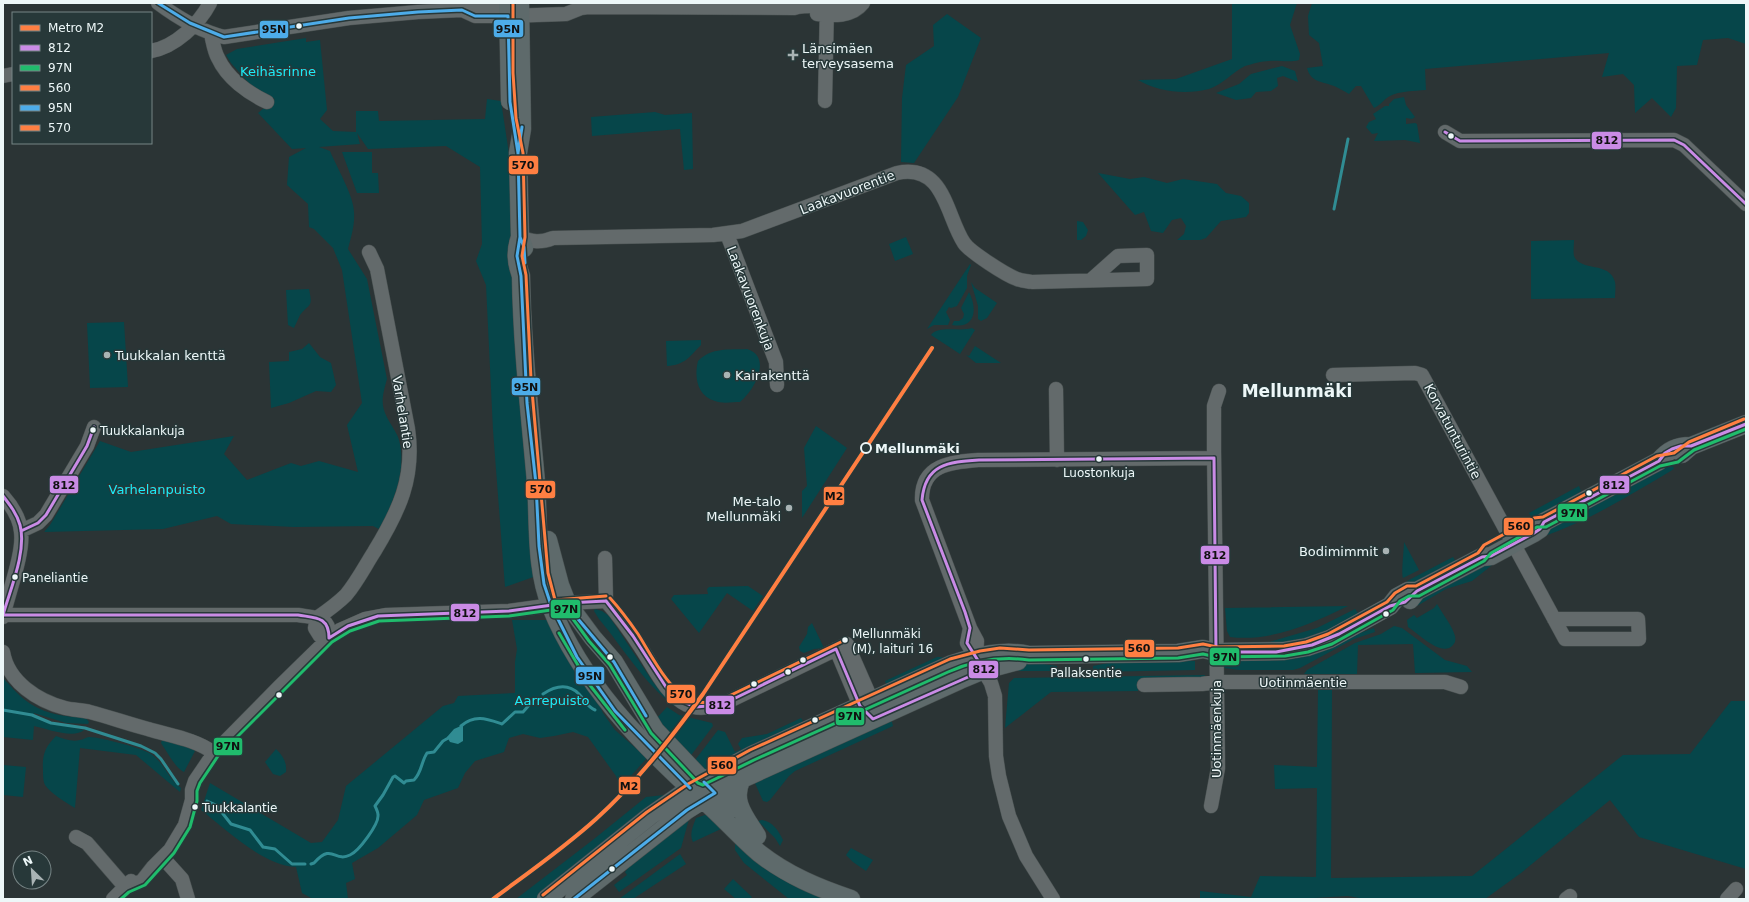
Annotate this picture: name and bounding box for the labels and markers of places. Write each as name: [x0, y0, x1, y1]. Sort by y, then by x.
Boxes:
unlabelled marker: [294, 21, 304, 31]
place label: Länsimäen terveysasema: [802, 41, 894, 71]
marker: Länsimäen terveysasema: [787, 49, 799, 61]
unlabelled marker: [1446, 131, 1456, 141]
place label: Tuukkalan kenttä: [114, 348, 226, 363]
marker: Tuukkalan kenttä: [102, 350, 112, 360]
place label: Kairakenttä: [735, 368, 810, 383]
marker: Kairakenttä: [722, 370, 732, 380]
place label: Tuukkalankuja: [99, 424, 185, 438]
marker: Tuukkalankuja: [88, 425, 98, 435]
place label: Mellunmäki: [875, 441, 960, 456]
marker: Mellunmäki: [860, 442, 872, 454]
marker: Luostonkuja: [1094, 454, 1104, 464]
place label: Luostonkuja: [1063, 466, 1135, 480]
unlabelled marker: [1584, 488, 1594, 498]
place label: Me-talo Mellunmäki: [706, 494, 781, 524]
marker: Me-talo Mellunmäki: [784, 503, 794, 513]
place label: Bodimimmit: [1299, 544, 1378, 559]
marker: Bodimimmit: [1381, 546, 1391, 556]
place label: Paneliantie: [22, 571, 88, 585]
marker: Paneliantie: [10, 572, 20, 582]
unlabelled marker: [1381, 609, 1391, 619]
place label: Mellunmäki (M), laituri 16: [852, 627, 933, 656]
marker: Mellunmäki (M), laituri 16: [840, 635, 850, 645]
unlabelled marker: [605, 652, 615, 662]
marker: Pallaksentie: [1081, 654, 1091, 664]
unlabelled marker: [798, 655, 808, 665]
place label: Pallaksentie: [1050, 666, 1122, 680]
unlabelled marker: [783, 667, 793, 677]
unlabelled marker: [749, 679, 759, 689]
unlabelled marker: [274, 690, 284, 700]
unlabelled marker: [810, 715, 820, 725]
place label: Tuukkalantie: [201, 801, 277, 815]
marker: Tuukkalantie: [190, 802, 200, 812]
unlabelled marker: [607, 864, 617, 874]

